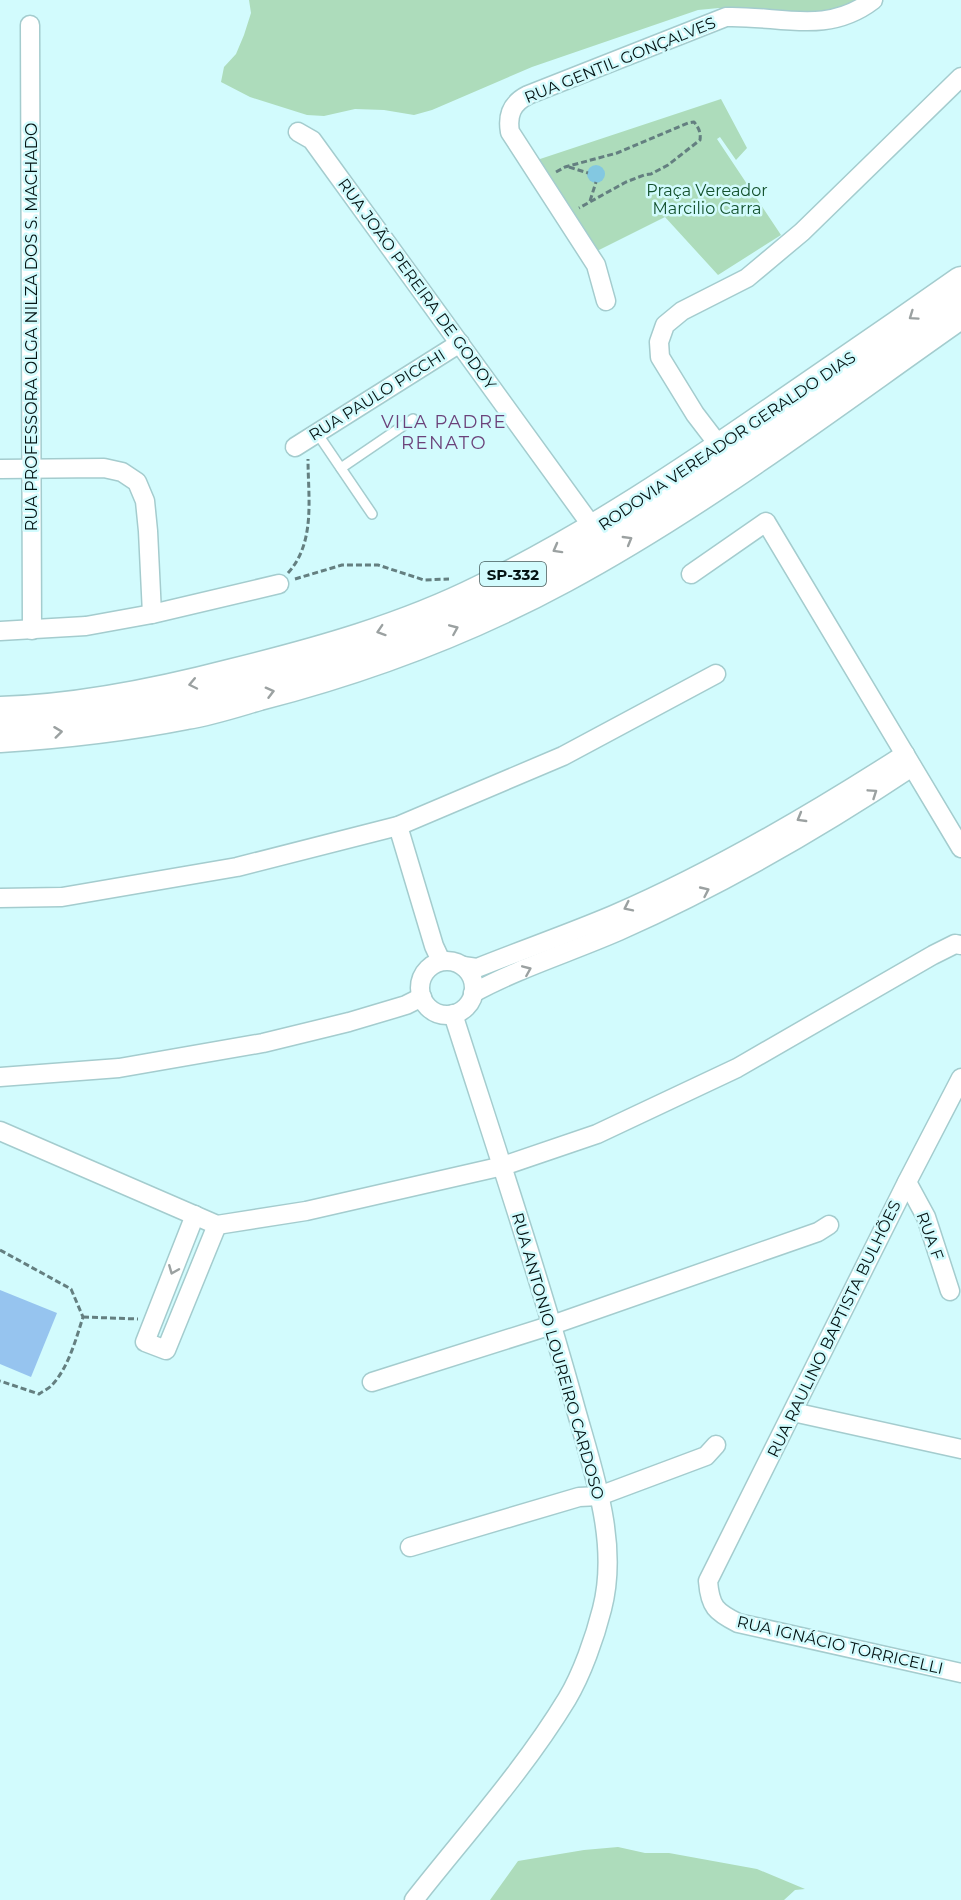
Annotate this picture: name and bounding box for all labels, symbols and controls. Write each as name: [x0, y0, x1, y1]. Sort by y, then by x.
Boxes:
street label: RUA GENTIL GONÇALVES: [522, 13, 719, 107]
street label: RUA PROFESSORA OLGA NILZA DOS S. MACHADO: [22, 123, 41, 531]
street label: RUA JOÃO PEREIRA DE GODOY: [334, 175, 501, 394]
park label: Praça Vereador Marcilio Carra: [646, 181, 768, 218]
one-way arrow: [909, 308, 919, 320]
street label: RUA PAULO PICCHI: [305, 345, 449, 445]
street label: RODOVIA VEREADOR GERALDO DIAS: [595, 347, 859, 534]
district label: VILA PADRE RENATO: [381, 411, 507, 454]
one-way arrow: [622, 536, 632, 548]
one-way arrow: [553, 542, 563, 553]
road number: SP-332: [480, 562, 546, 586]
one-way arrow: [376, 624, 386, 636]
one-way arrow: [448, 624, 459, 636]
one-way arrow: [188, 677, 198, 690]
one-way arrow: [265, 687, 275, 700]
one-way arrow: [54, 726, 63, 738]
one-way arrow: [867, 789, 878, 800]
one-way arrow: [797, 811, 808, 822]
one-way arrow: [699, 886, 710, 898]
one-way arrow: [624, 900, 635, 912]
one-way arrow: [520, 965, 531, 977]
street label: RUA RAULINO BAPTISTA BULHÕES: [763, 1197, 905, 1461]
street label: RUA F: [913, 1209, 947, 1263]
street label: RUA ANTONIO LOUREIRO CARDOSO: [508, 1210, 608, 1502]
one-way arrow: [168, 1264, 181, 1274]
street label: RUA IGNÁCIO TORRICELLI: [735, 1612, 945, 1678]

